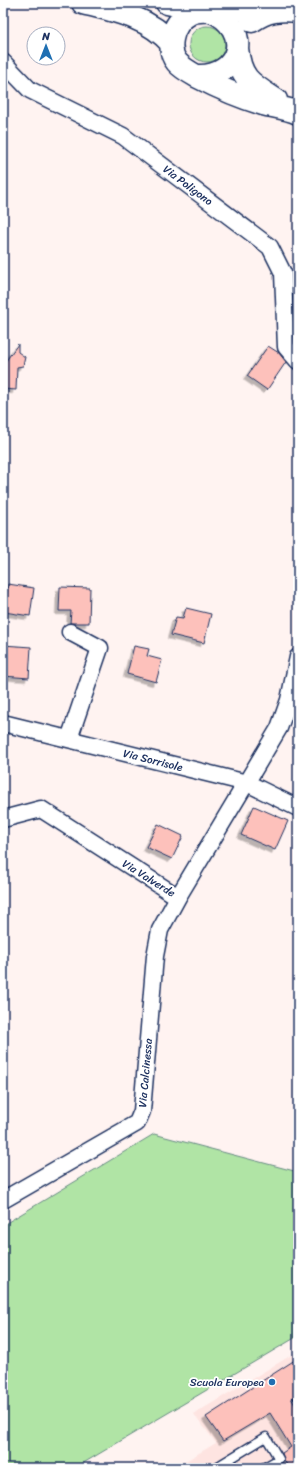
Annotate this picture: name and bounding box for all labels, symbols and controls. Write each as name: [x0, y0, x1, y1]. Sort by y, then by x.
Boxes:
north arrow: [26, 26, 66, 66]
text: N: [41, 27, 50, 46]
street label: Via Poligono: [159, 160, 217, 211]
street label: Via Sorrisole: [121, 744, 185, 777]
street label: Via Valverde: [118, 855, 179, 903]
street label: Via Calcinessa: [133, 1037, 158, 1108]
place label: Scuola Europea: [190, 1373, 264, 1392]
marker: Scuola Europea: [267, 1377, 277, 1387]

